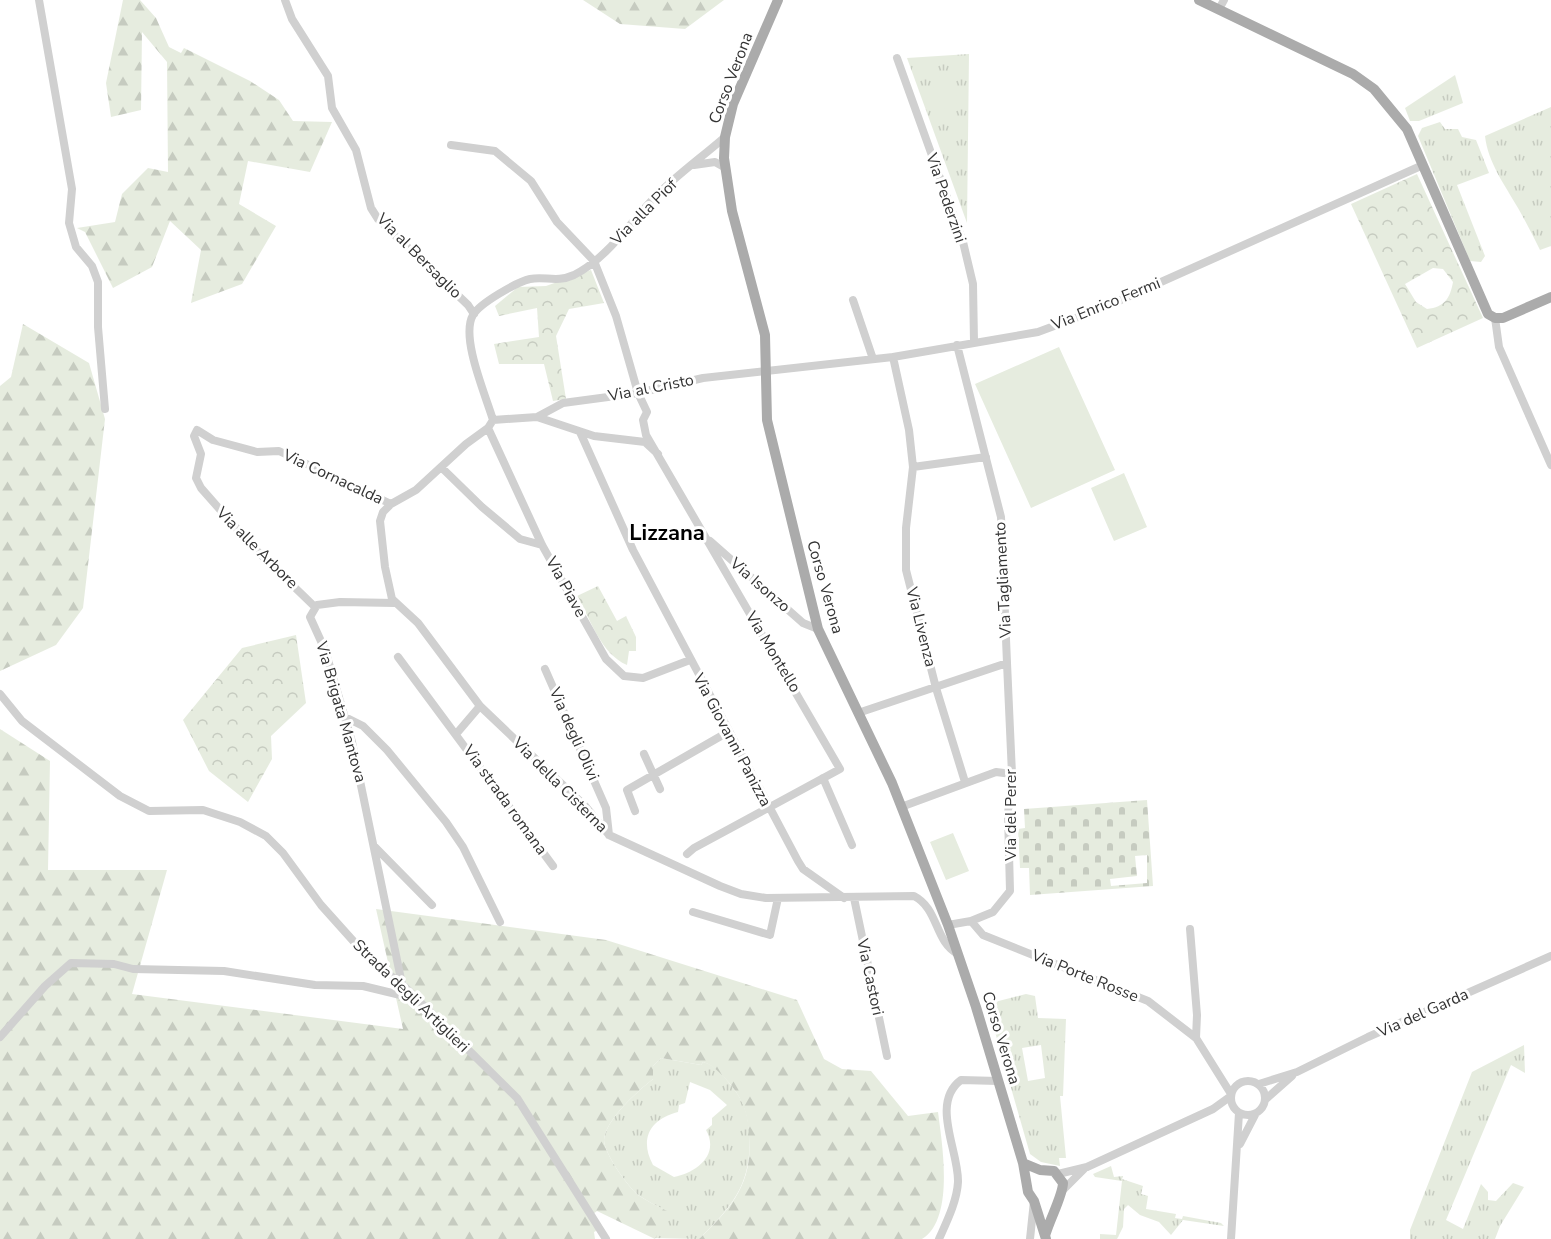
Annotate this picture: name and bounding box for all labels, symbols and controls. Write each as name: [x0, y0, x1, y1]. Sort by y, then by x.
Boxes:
street label: Corso Verona: [704, 29, 758, 127]
street label: Via Pederzini: [920, 149, 972, 246]
street label: Via alla Piof: [605, 173, 683, 251]
street label: Via al Bersaglio: [371, 208, 467, 304]
street label: Via Enrico Fermi: [1047, 272, 1164, 336]
street label: Via al Cristo: [605, 369, 696, 407]
street label: Via Cornacalda: [278, 444, 387, 510]
street label: Via alle Arbore: [210, 501, 303, 594]
district label: Lizzana: [629, 518, 705, 548]
street label: Via Tagliamento: [989, 521, 1017, 640]
street label: Corso Verona: [801, 538, 849, 636]
street label: Via Piave: [540, 552, 592, 621]
street label: Via Isonzo: [724, 552, 795, 617]
street label: Via Livenza: [900, 584, 942, 669]
street label: Via Montello: [740, 606, 806, 697]
street label: Via Brigata Mantova: [310, 638, 372, 785]
street label: Via Giovanni Panizza: [687, 669, 777, 811]
street label: Via degli Olivi: [543, 683, 604, 784]
street label: Via della Cisterna: [507, 732, 613, 838]
street label: Via strada romana: [457, 740, 552, 859]
street label: Via del Perer: [1000, 769, 1022, 862]
street label: Strada degli Artiglieri: [348, 935, 474, 1057]
street label: Via Castori: [851, 936, 889, 1017]
street label: Via Porte Rosse: [1027, 944, 1142, 1007]
street label: Via del Garda: [1373, 983, 1472, 1043]
street label: Corso Verona: [976, 989, 1026, 1087]

